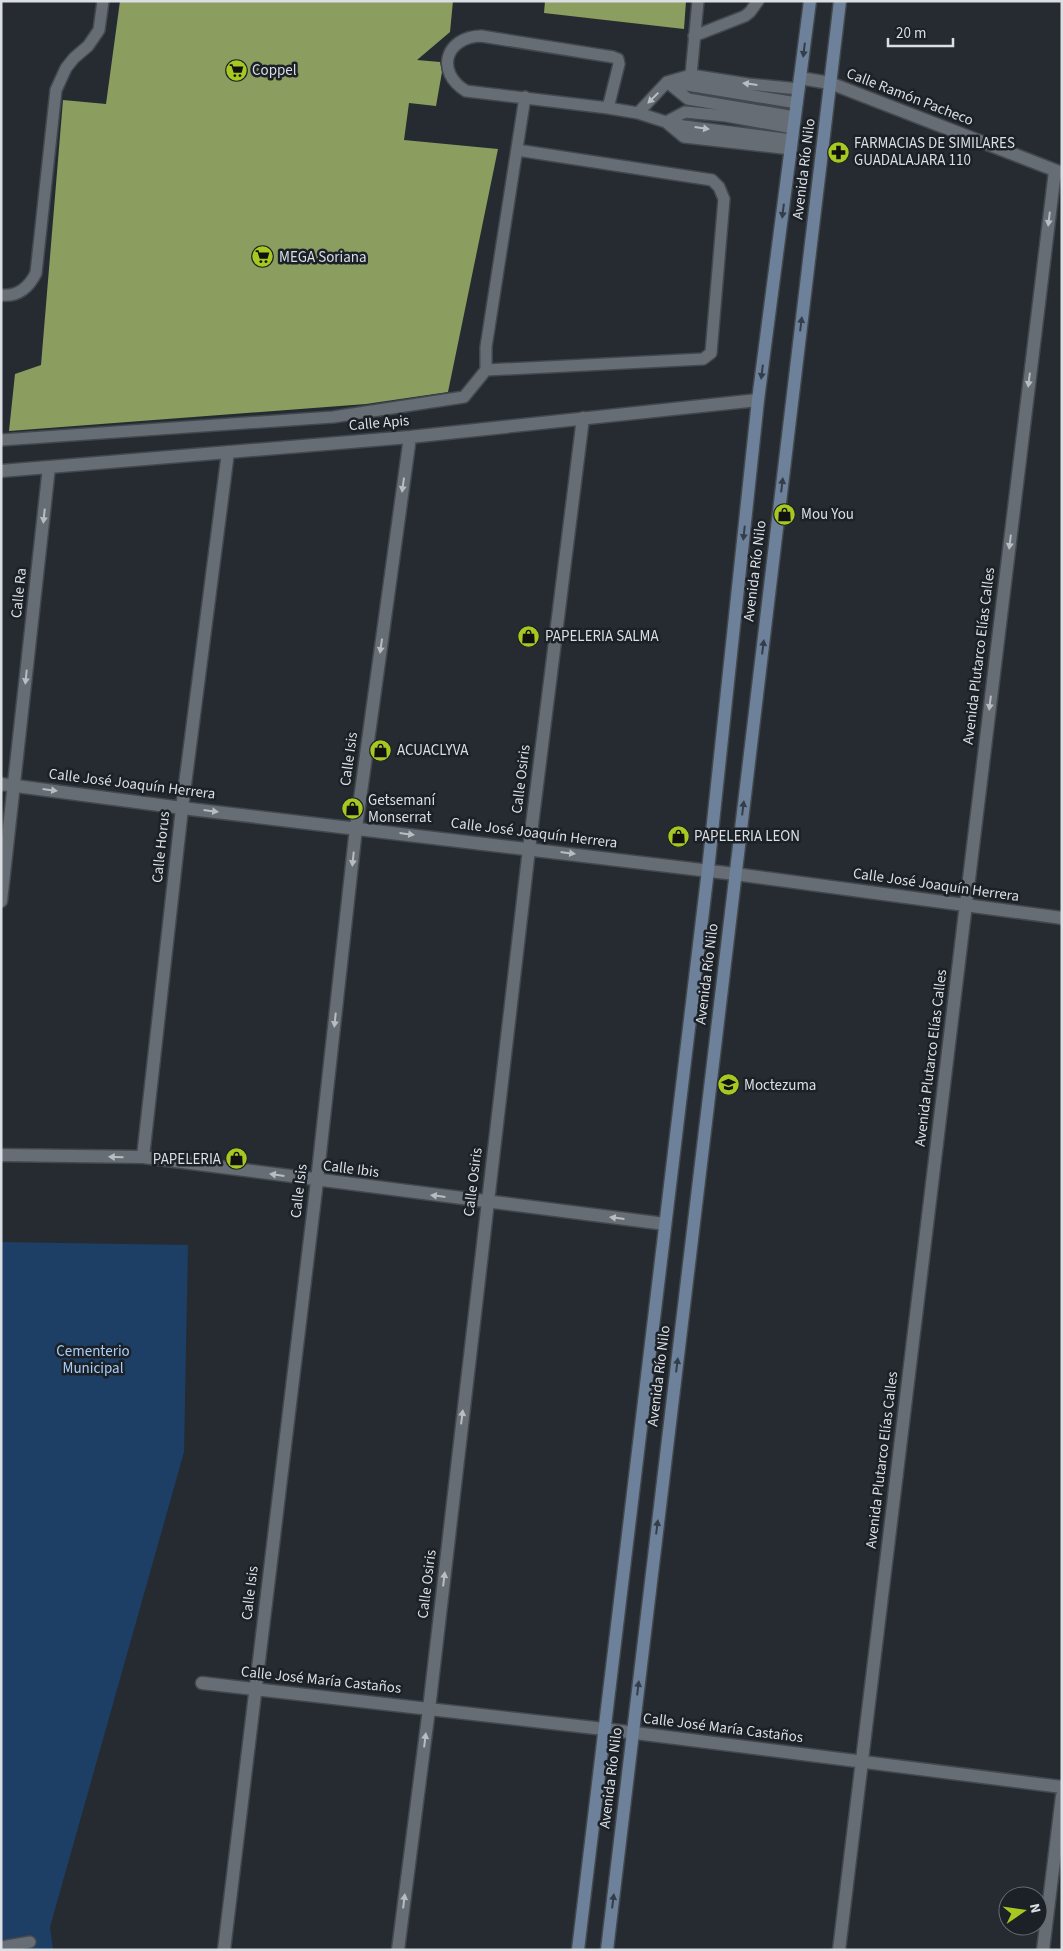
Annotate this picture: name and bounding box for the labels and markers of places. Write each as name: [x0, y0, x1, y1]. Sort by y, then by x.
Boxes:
supermarket icon: Coppel: [224, 58, 248, 82]
place label: Coppel: [252, 60, 297, 81]
place label: FARMACIAS DE SIMILARES GUADALAJARA 110: [854, 133, 1015, 171]
pharmacy icon: FARMACIAS DE SIMILARES GUADALAJARA 110: [826, 140, 850, 164]
supermarket icon: MEGA Soriana: [251, 245, 275, 269]
place label: MEGA Soriana: [279, 247, 367, 268]
shop icon: Mou You: [773, 502, 797, 526]
place label: Mou You: [801, 504, 854, 525]
shop icon: PAPELERIA SALMA: [517, 624, 541, 648]
place label: PAPELERIA SALMA: [545, 626, 660, 647]
shop icon: ACUACLYVA: [369, 738, 393, 762]
place label: ACUACLYVA: [397, 740, 469, 761]
place label: Getsemaní Monserrat: [368, 790, 436, 828]
shop icon: Getsemaní Monserrat: [340, 797, 364, 821]
shop icon: PAPELERIA LEON: [666, 824, 690, 848]
place label: PAPELERIA LEON: [694, 826, 800, 847]
school or university icon: Moctezuma: [716, 1073, 740, 1097]
place label: Moctezuma: [744, 1075, 816, 1096]
shop icon: PAPELERIA: [225, 1147, 249, 1171]
place label: PAPELERIA: [153, 1149, 222, 1170]

